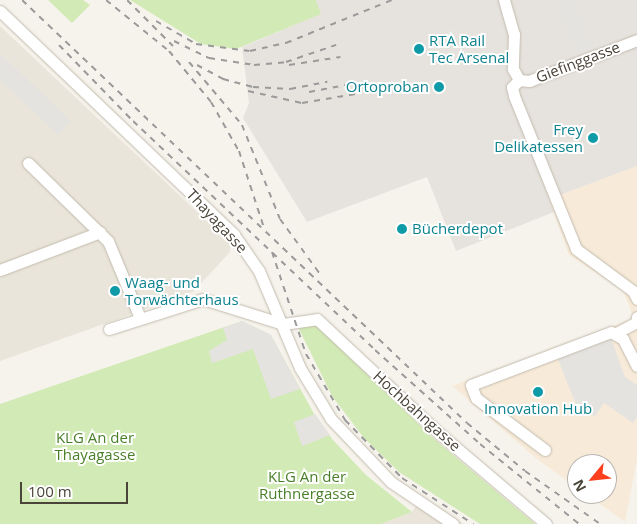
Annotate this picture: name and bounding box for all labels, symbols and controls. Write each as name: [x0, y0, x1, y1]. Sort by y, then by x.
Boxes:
place label: RTA Rail Tec Arsenal: [429, 31, 509, 66]
street label: Giefinggasse: [533, 38, 623, 86]
marker: RTA Rail Tec Arsenal: [413, 43, 425, 55]
place label: Ortoproban: [346, 78, 429, 96]
marker: Ortoproban: [433, 81, 445, 93]
place label: Frey Delikatessen: [494, 120, 583, 155]
marker: Frey Delikatessen: [587, 132, 599, 144]
street label: Thayagasse: [183, 185, 251, 257]
place label: Bücherdepot: [412, 220, 503, 238]
marker: Bücherdepot: [396, 223, 408, 235]
place label: Waag- und Torwächterhaus: [125, 273, 239, 308]
marker: Waag- und Torwächterhaus: [109, 285, 121, 297]
street label: Hochbahngasse: [370, 367, 464, 455]
marker: Innovation Hub: [532, 386, 544, 398]
place label: Innovation Hub: [484, 400, 592, 418]
park label: KLG An der Thayagasse: [55, 428, 135, 463]
north arrow: [567, 454, 617, 504]
park label: KLG An der Ruthnergasse: [259, 467, 355, 502]
scale bar: [22, 472, 130, 504]
text: N: [568, 476, 590, 495]
text: 100 m: [28, 481, 72, 501]

